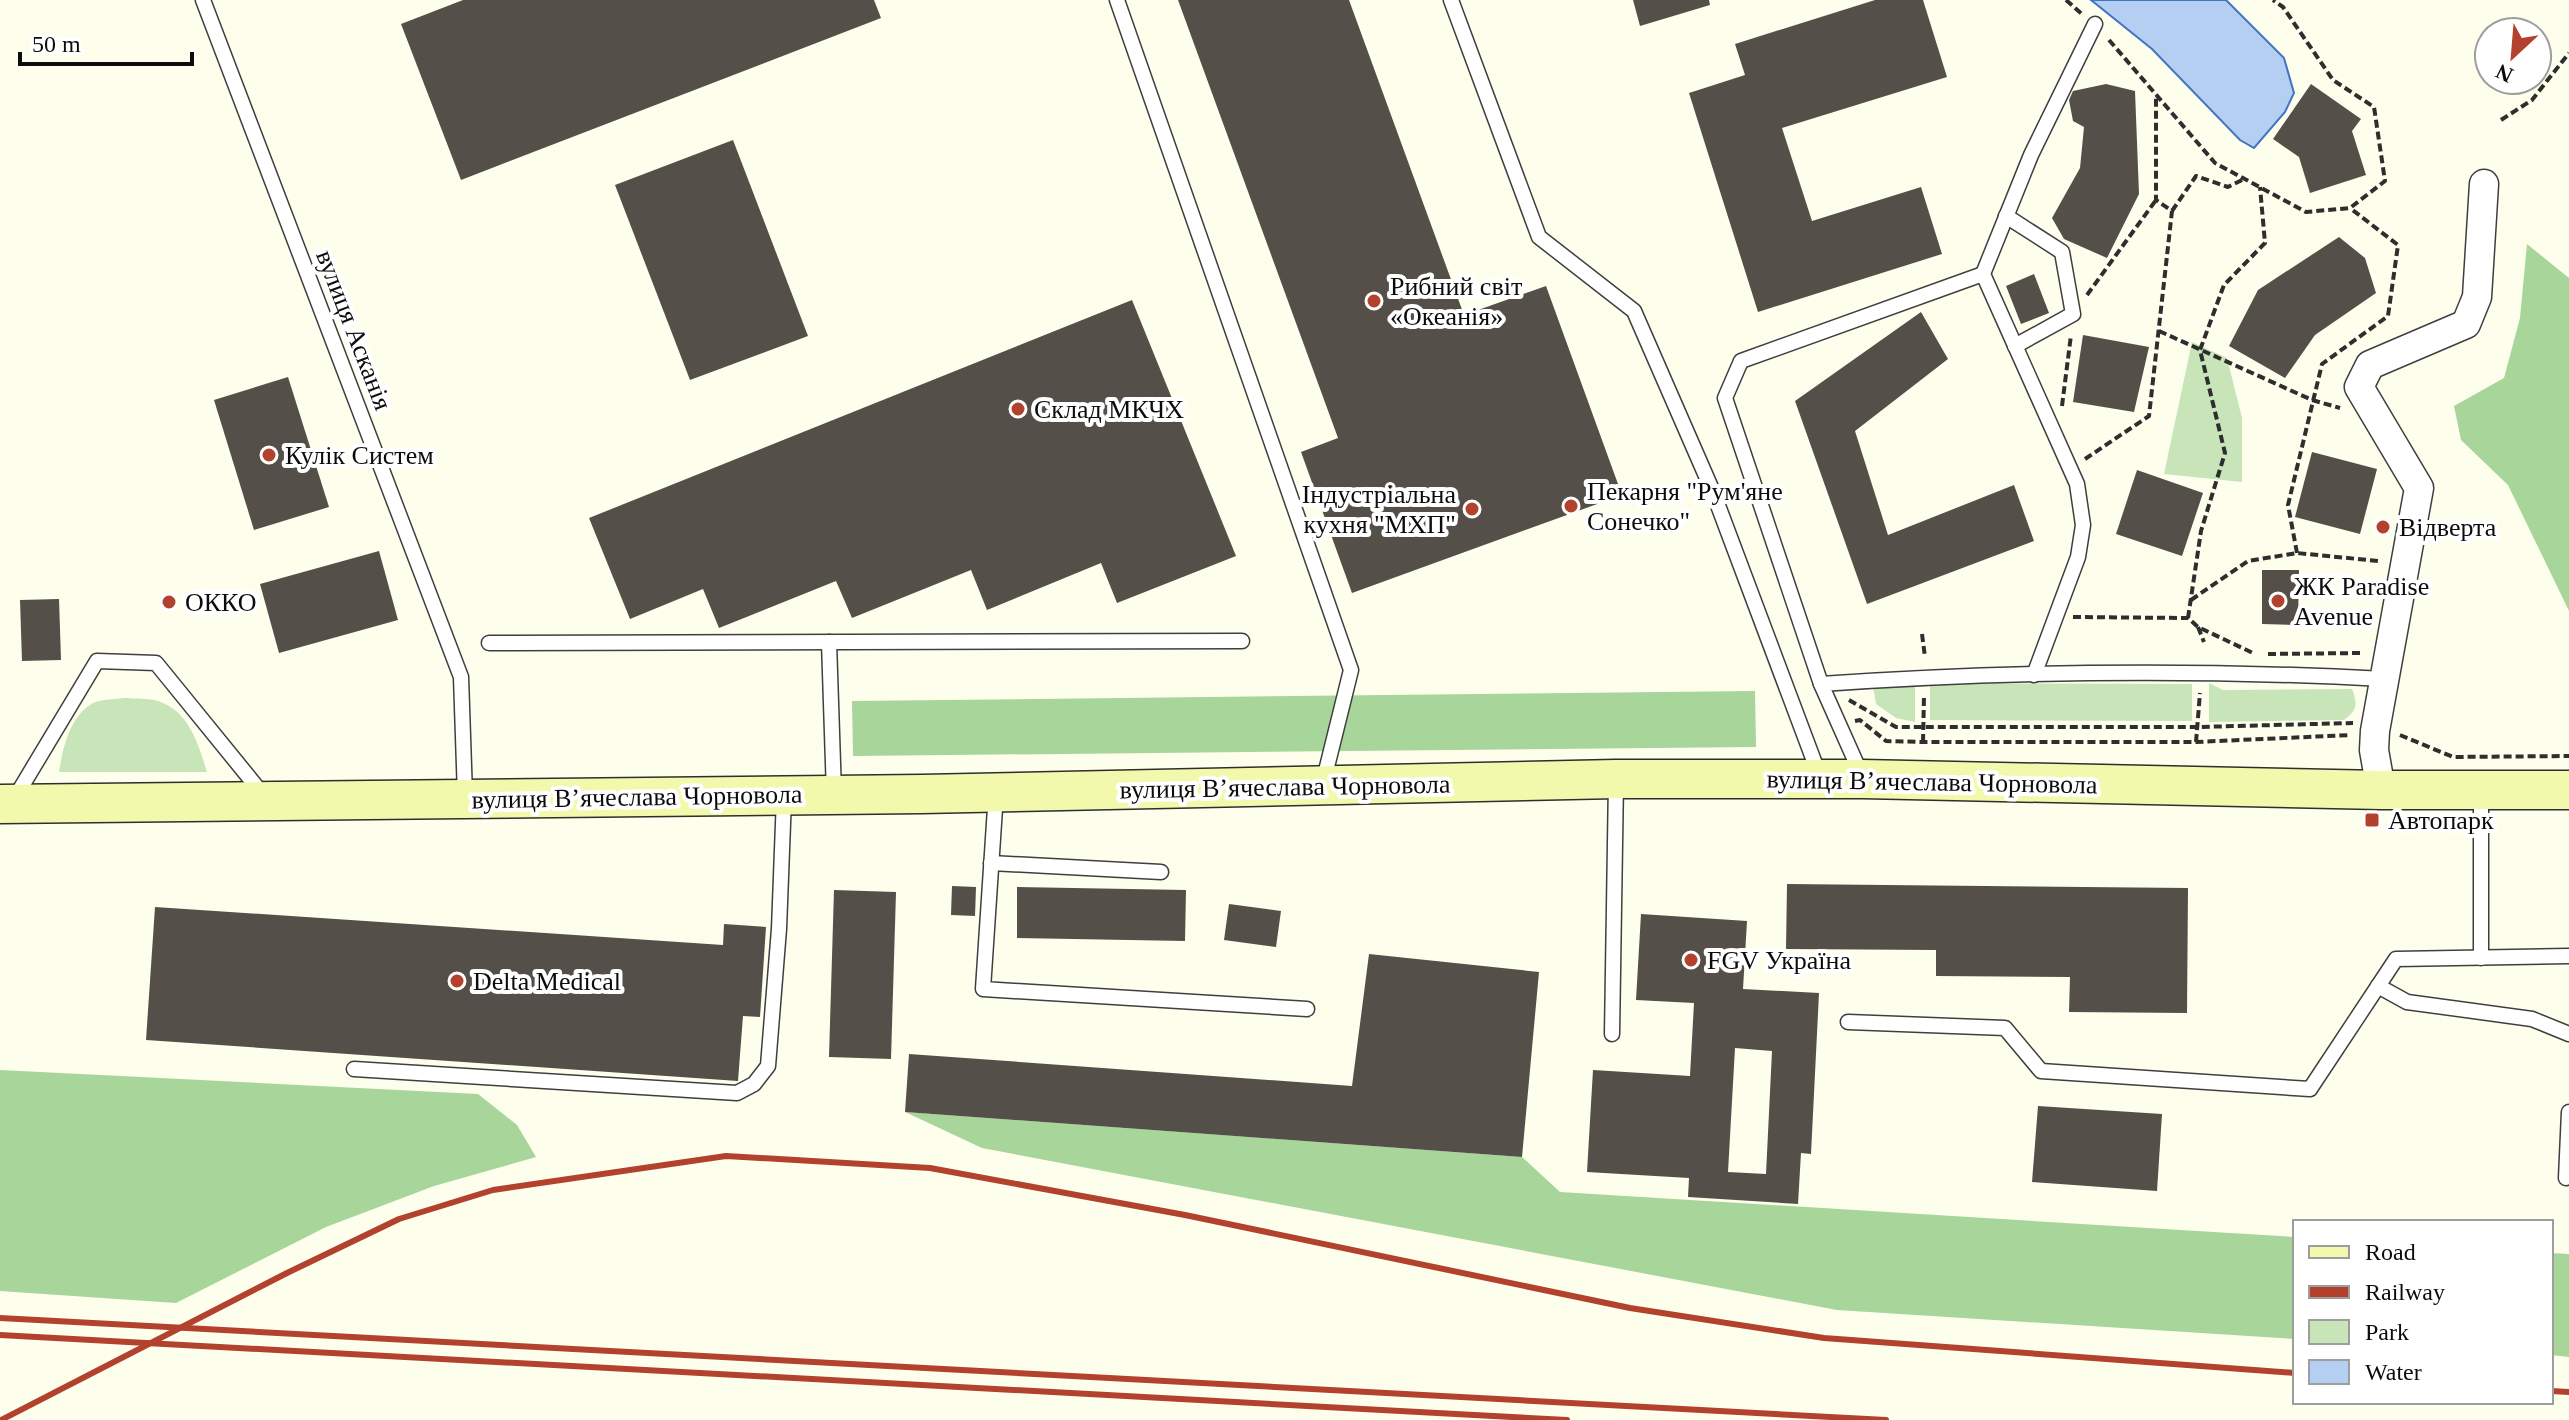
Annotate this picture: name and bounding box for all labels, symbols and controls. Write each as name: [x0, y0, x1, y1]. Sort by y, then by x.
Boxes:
scale bar: [20, 16, 192, 66]
north arrow: [2473, 16, 2553, 96]
text: 50 m: [32, 31, 81, 57]
text: N: [2492, 59, 2517, 88]
street label: вулиця Асканія: [310, 246, 398, 414]
place label: Рибний світ «Океанія»: [1390, 272, 1522, 331]
marker: Рибний світ «Океанія»: [1365, 292, 1383, 310]
place label: Склад МКЧХ: [1034, 395, 1184, 424]
marker: Склад МКЧХ: [1009, 400, 1027, 418]
place label: Кулік Систем: [285, 441, 434, 470]
marker: Кулік Систем: [260, 446, 278, 464]
place label: Пекарня "Рум'яне Сонечко": [1587, 477, 1783, 536]
place label: Індустріальна кухня "МХП": [1302, 480, 1456, 539]
marker: Пекарня "Рум'яне Сонечко": [1562, 497, 1580, 515]
marker: Індустріальна кухня "МХП": [1463, 500, 1481, 518]
place label: Відверта: [2399, 513, 2497, 542]
marker: Відверта: [2374, 518, 2392, 536]
place label: ЖК Paradise Avenue: [2294, 572, 2429, 631]
place label: ОККО: [185, 588, 257, 617]
marker: ЖК Paradise Avenue: [2269, 592, 2287, 610]
marker: ОККО: [160, 593, 178, 611]
street label: вулиця Вʼячеслава Чорновола: [1766, 765, 2098, 799]
street label: вулиця Вʼячеслава Чорновола: [1119, 770, 1451, 804]
street label: вулиця Вʼячеслава Чорновола: [471, 780, 803, 814]
place label: Автопарк: [2388, 806, 2494, 835]
marker: Автопарк: [2363, 811, 2381, 829]
place label: FGV Україна: [1707, 946, 1851, 975]
marker: FGV Україна: [1682, 951, 1700, 969]
place label: Delta Medical: [473, 967, 621, 996]
marker: Delta Medical: [448, 972, 466, 990]
legend: [2293, 1220, 2553, 1404]
text: Road: [2365, 1239, 2416, 1265]
text: Railway: [2365, 1279, 2445, 1305]
text: Park: [2365, 1319, 2409, 1345]
text: Water: [2365, 1359, 2422, 1385]

